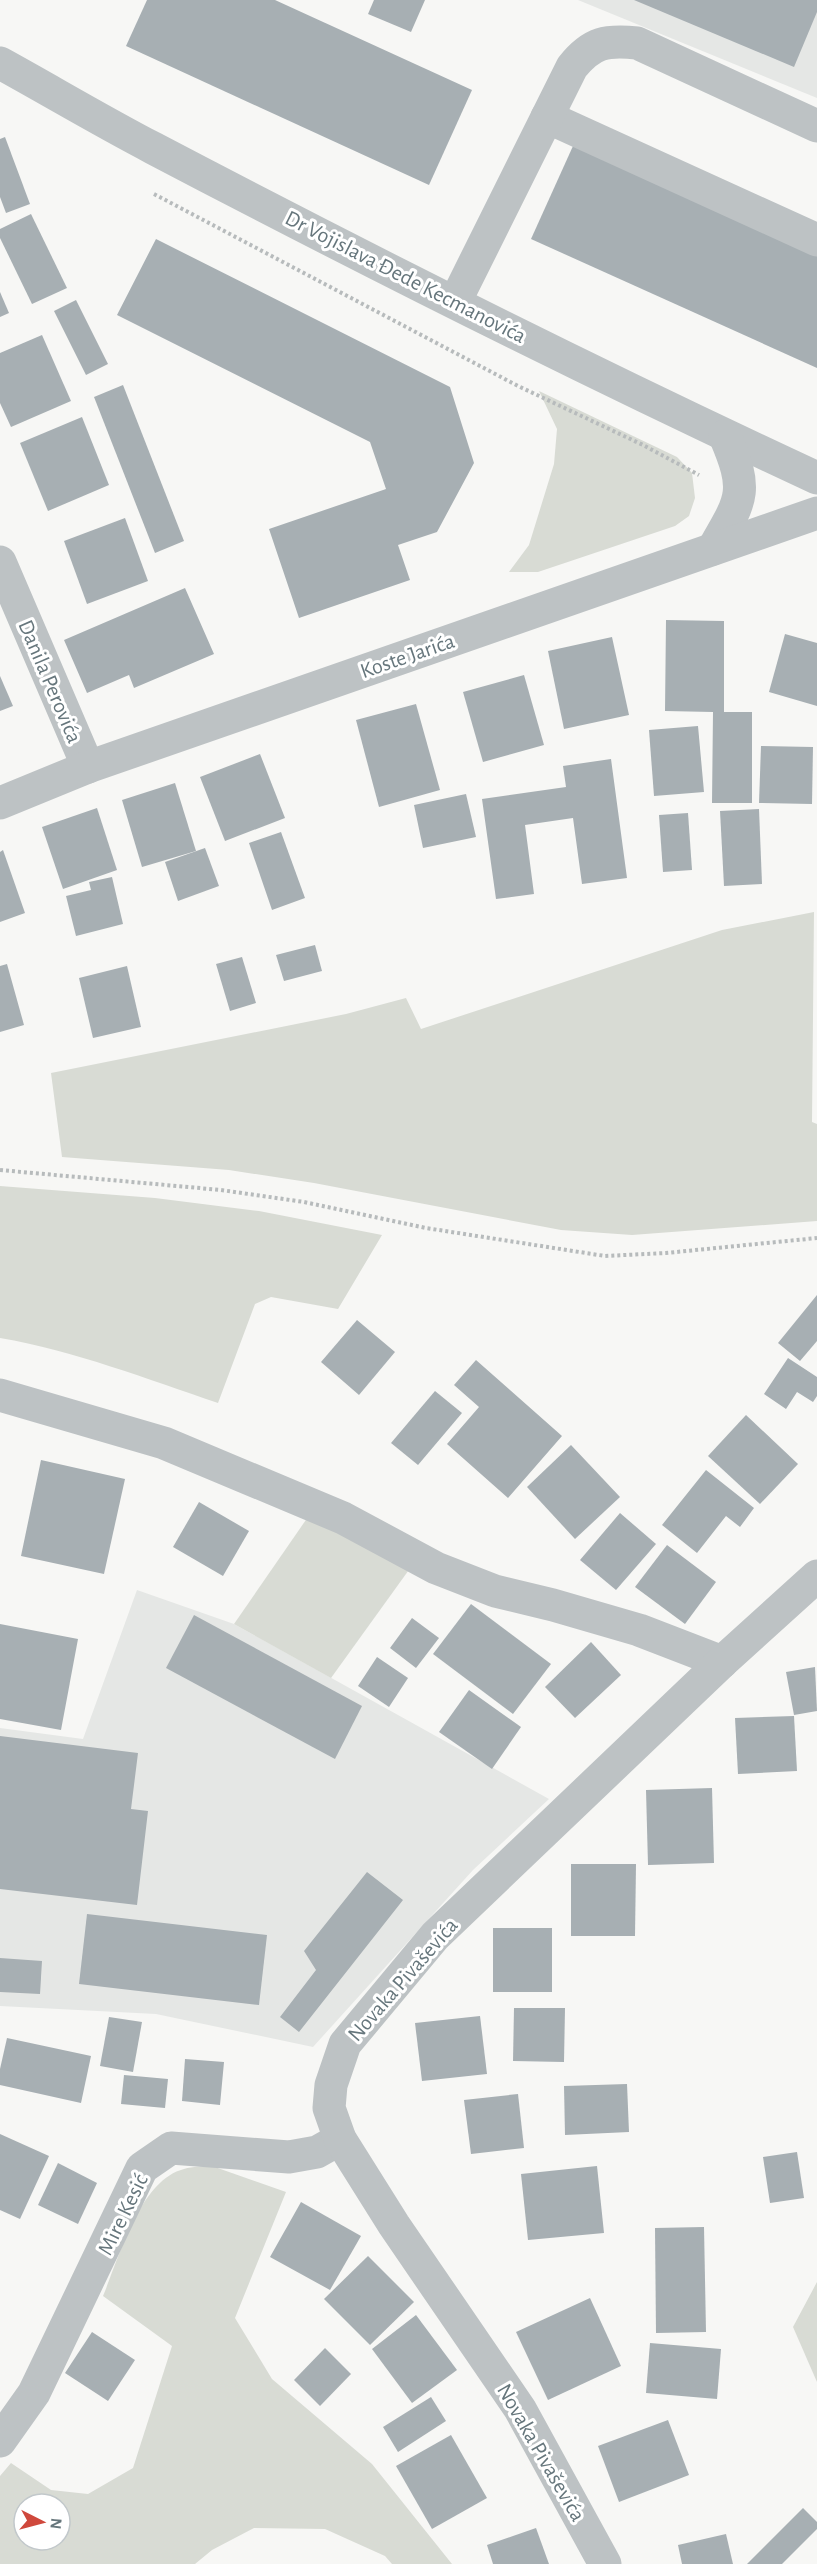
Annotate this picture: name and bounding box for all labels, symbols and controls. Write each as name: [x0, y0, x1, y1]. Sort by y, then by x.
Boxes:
street label: Dr Vojislava Đede Kecmanovića: [282, 206, 529, 347]
street label: Danila Perovića: [14, 617, 86, 746]
street label: Koste Jarića: [357, 630, 457, 682]
street label: Novaka Pivaševića: [344, 1914, 462, 2045]
street label: Mire Kesić: [94, 2170, 152, 2258]
street label: Novaka Pivaševića: [493, 2380, 589, 2525]
north arrow: [12, 2492, 72, 2552]
text: N: [47, 2517, 64, 2530]

